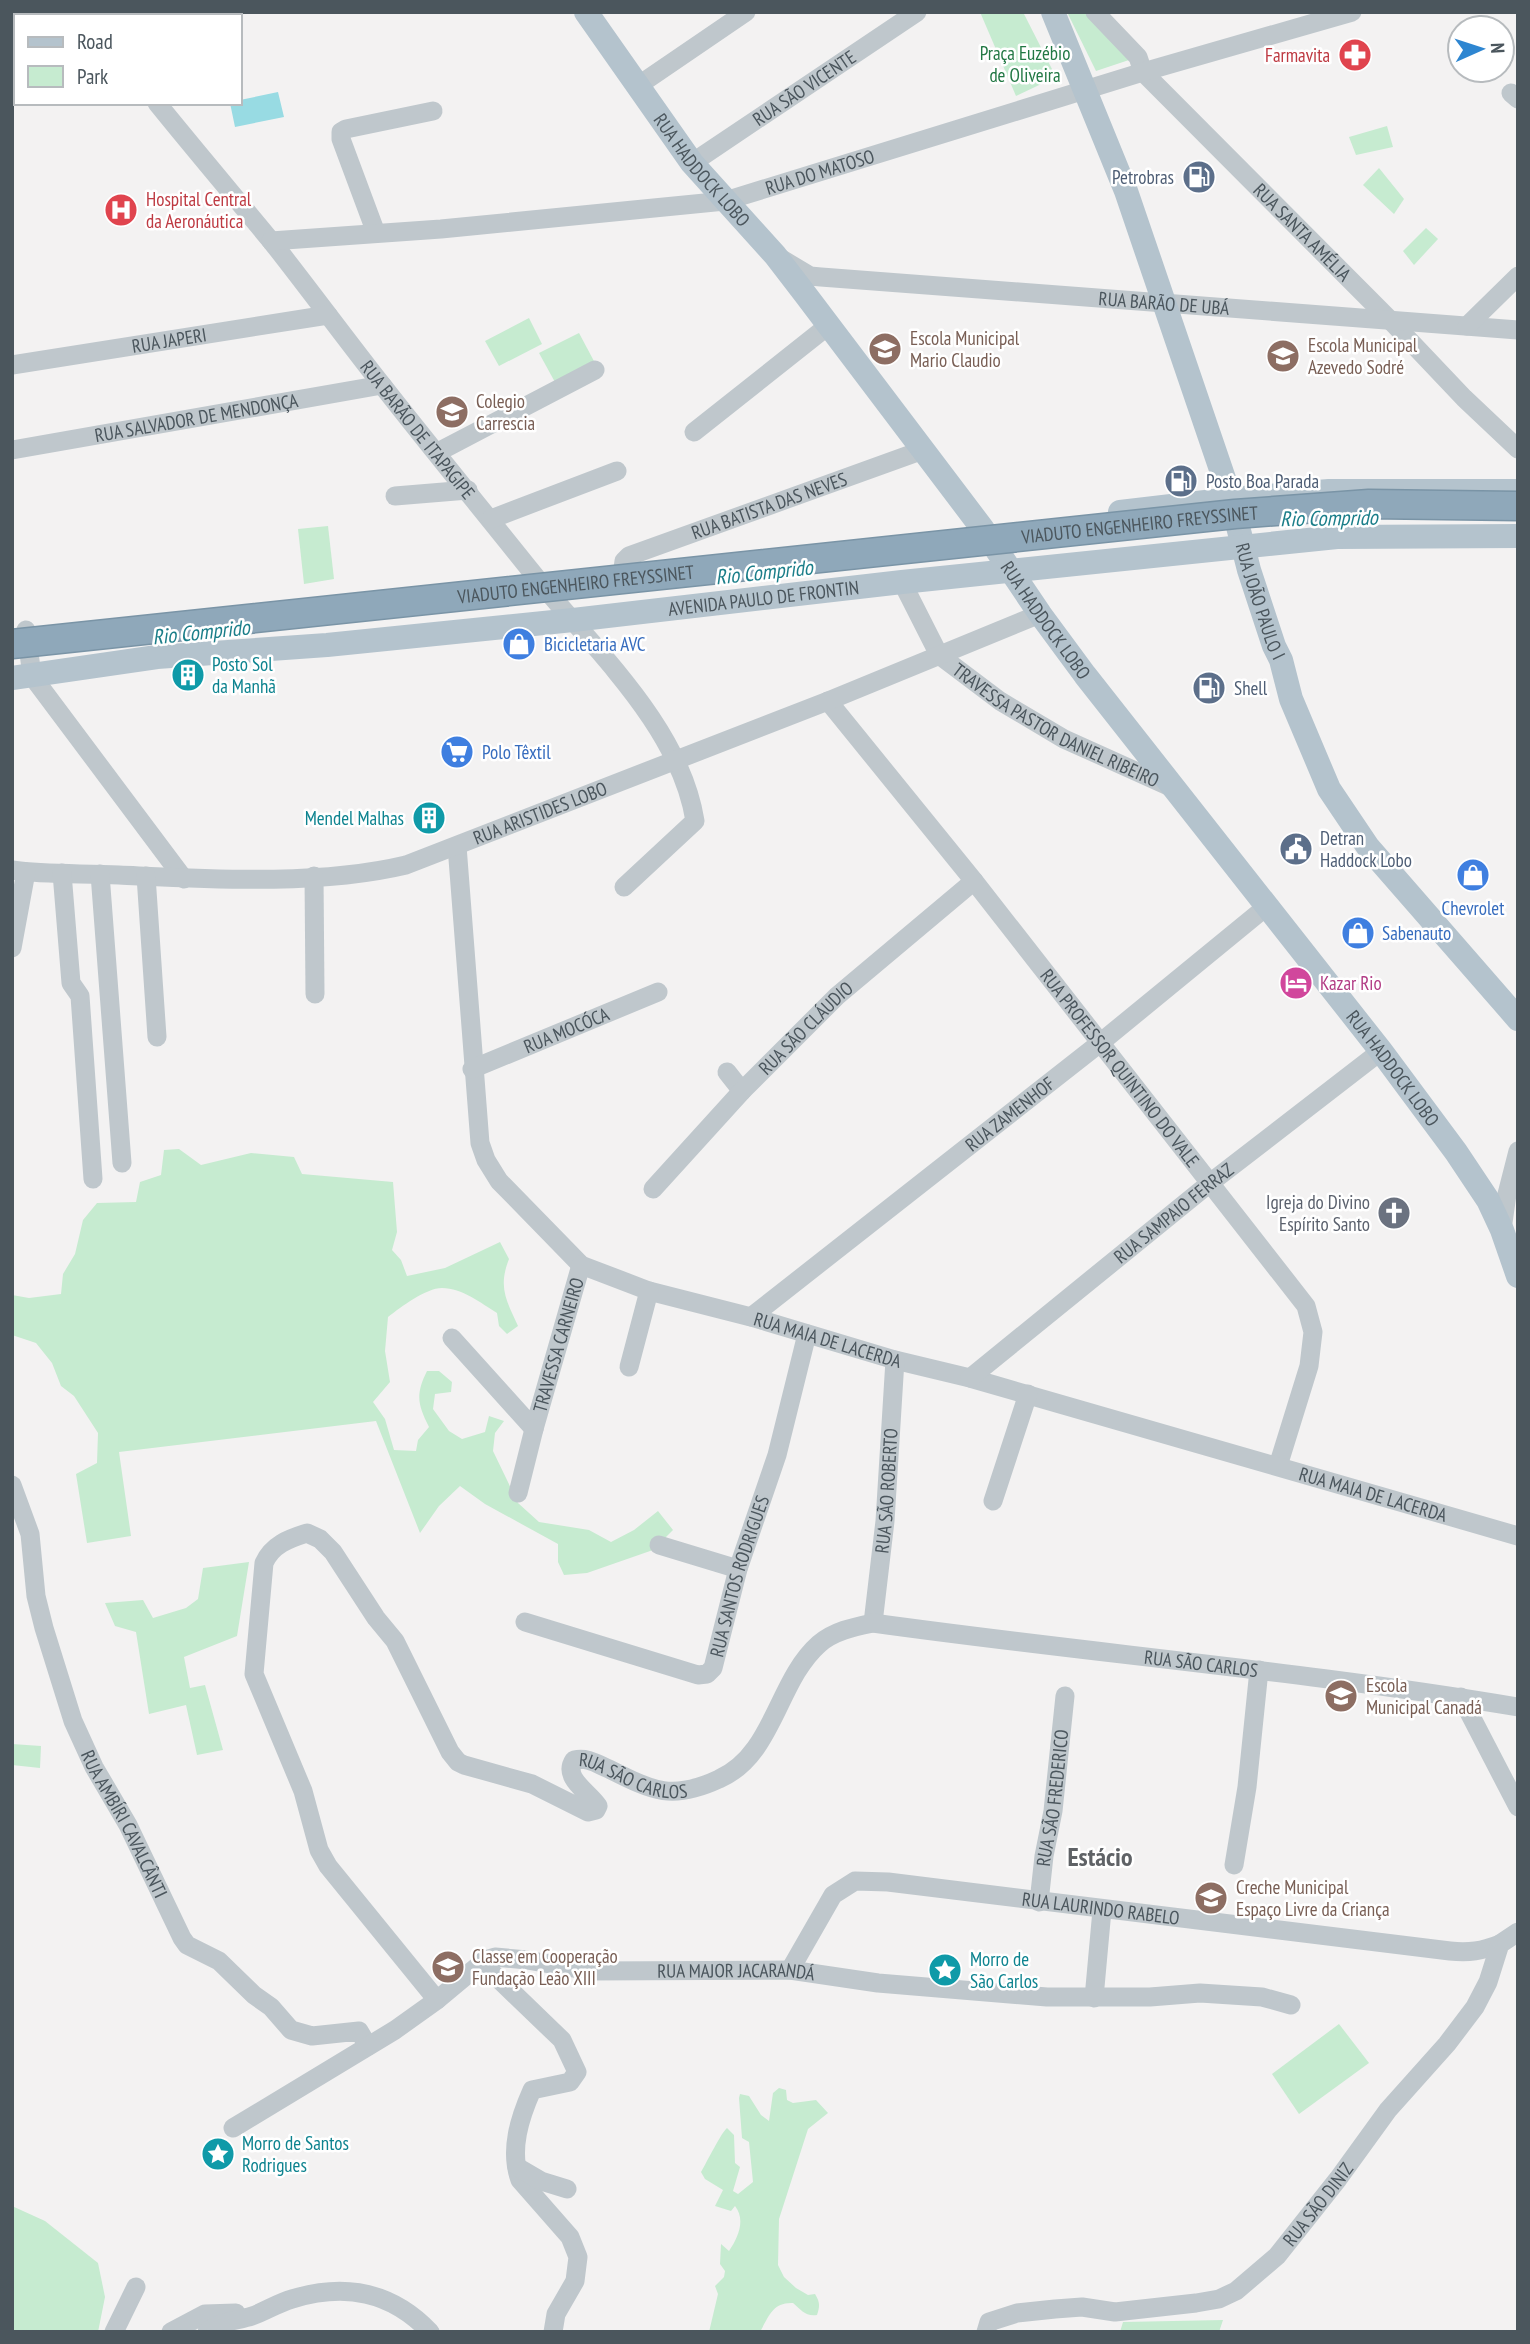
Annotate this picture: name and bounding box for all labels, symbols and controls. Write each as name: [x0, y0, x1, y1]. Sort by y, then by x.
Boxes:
legend: [14, 14, 242, 105]
north arrow: [1446, 14, 1516, 84]
text: Road: [77, 28, 113, 55]
pharmacy icon: Farmavita: [1336, 36, 1374, 74]
park label: Praça Euzébio de Oliveira: [980, 41, 1070, 87]
text: N: [1486, 42, 1510, 54]
place label: Farmavita: [1265, 43, 1330, 67]
street label: RUA SÃO VICENTE: [748, 45, 860, 131]
text: Park: [77, 63, 108, 90]
street label: RUA HADDOCK LOBO: [649, 109, 755, 231]
street label: RUA DO MATOSO: [762, 144, 877, 200]
fuel station icon: Petrobras: [1180, 158, 1218, 196]
place label: Petrobras: [1112, 165, 1174, 189]
street label: RUA SANTA AMÉLIA: [1249, 178, 1356, 286]
place label: Hospital Central da Aeronáutica: [146, 187, 252, 233]
hospital icon: Hospital Central da Aeronáutica: [102, 191, 140, 229]
street label: RUA BARÃO DE UBÁ: [1098, 286, 1230, 320]
street label: RUA JAPERI: [130, 322, 208, 358]
place label: Escola Municipal Mario Claudio: [910, 326, 1020, 372]
school or university icon: Escola Municipal Mario Claudio: [866, 330, 904, 368]
place label: Escola Municipal Azevedo Sodré: [1308, 333, 1418, 379]
school or university icon: Escola Municipal Azevedo Sodré: [1264, 337, 1302, 375]
street label: RUA BARÃO DE ITAPAGIPE: [355, 355, 480, 504]
street label: RUA SALVADOR DE MENDONÇA: [93, 388, 300, 447]
place label: Colegio Carrescia: [476, 389, 535, 435]
school or university icon: Colegio Carrescia: [433, 393, 471, 431]
fuel station icon: Posto Boa Parada: [1162, 462, 1200, 500]
street label: RUA BATISTA DAS NEVES: [688, 466, 850, 545]
place label: Posto Boa Parada: [1206, 469, 1319, 493]
street label: VIADUTO ENGENHEIRO FREYSSINET: [1019, 500, 1259, 549]
water label: Rio Comprido: [1280, 504, 1380, 532]
street label: RUA JOÃO PAULO I: [1231, 540, 1291, 664]
water label: Rio Comprido: [714, 553, 816, 591]
street label: RUA HADDOCK LOBO: [996, 556, 1096, 684]
street label: VIADUTO ENGENHEIRO FREYSSINET: [455, 560, 696, 609]
street label: AVENIDA PAULO DE FRONTIN: [667, 575, 860, 621]
water label: Rio Comprido: [151, 613, 253, 651]
shop icon: Bicicletaria AVC: [500, 625, 538, 663]
place label: Bicicletaria AVC: [544, 632, 646, 656]
place label: Posto Sol da Manhã: [212, 652, 276, 698]
building icon: Posto Sol da Manhã: [169, 656, 207, 694]
street label: TRAVESSA PASTOR DANIEL RIBEIRO: [948, 658, 1163, 792]
fuel station icon: Shell: [1190, 669, 1228, 707]
place label: Shell: [1234, 676, 1268, 700]
supermarket icon: Polo Têxtil: [438, 733, 476, 771]
place label: Polo Têxtil: [482, 740, 551, 764]
street label: RUA ARISTIDES LOBO: [470, 776, 610, 850]
building icon: Mendel Malhas: [410, 799, 448, 837]
place label: Mendel Malhas: [305, 806, 404, 830]
place label: Detran Haddock Lobo: [1320, 826, 1412, 872]
public building icon: Detran Haddock Lobo: [1277, 830, 1315, 868]
shop icon: Chevrolet: [1454, 856, 1492, 894]
place label: Chevrolet: [1442, 896, 1505, 920]
shop icon: Sabenauto: [1339, 914, 1377, 952]
place label: Sabenauto: [1382, 921, 1451, 945]
street label: RUA PROFESSOR QUINTINO DO VALE: [1035, 964, 1205, 1172]
hotel icon: Kazar Rio: [1277, 964, 1315, 1002]
place label: Kazar Rio: [1320, 971, 1382, 995]
street label: RUA SÃO CLÁUDIO: [753, 976, 858, 1080]
street label: RUA MOCÓCA: [520, 1002, 612, 1058]
street label: RUA HADDOCK LOBO: [1341, 1005, 1445, 1131]
street label: RUA ZAMENHOF: [960, 1071, 1059, 1156]
street label: RUA SAMPAIO FERRAZ: [1109, 1157, 1238, 1268]
place label: Igreja do Divino Espírito Santo: [1266, 1190, 1370, 1236]
church icon: Igreja do Divino Espírito Santo: [1375, 1194, 1413, 1232]
street label: TRAVESSA CARNEIRO: [527, 1275, 589, 1415]
street label: RUA MAIA DE LACERDA: [751, 1307, 904, 1373]
street label: RUA SÃO ROBERTO: [869, 1428, 903, 1555]
street label: RUA MAIA DE LACERDA: [1296, 1462, 1450, 1527]
street label: RUA SANTOS RODRIGUES: [704, 1492, 774, 1659]
street label: RUA SÃO CARLOS: [1143, 1645, 1259, 1682]
place label: Escola Municipal Canadá: [1366, 1673, 1482, 1719]
school or university icon: Escola Municipal Canadá: [1322, 1677, 1360, 1715]
street label: RUA SÃO FREDERICO: [1031, 1728, 1073, 1868]
street label: RUA AMBÍRI CAVALCÂNTI: [76, 1746, 173, 1902]
street label: RUA SÃO CARLOS: [578, 1747, 689, 1803]
district label: Estácio: [1067, 1840, 1133, 1873]
place label: Creche Municipal Espaço Livre da Criança: [1236, 1875, 1390, 1921]
school or university icon: Creche Municipal Espaço Livre da Criança: [1192, 1879, 1230, 1917]
street label: RUA LAURINDO RABELO: [1021, 1887, 1181, 1930]
place label: Classe em Cooperação Fundação Leão XIII: [472, 1944, 618, 1990]
place label: Morro de São Carlos: [970, 1947, 1038, 1993]
school or university icon: Classe em Cooperação Fundação Leão XIII: [429, 1948, 467, 1986]
place icon: Morro de São Carlos: [926, 1951, 964, 1989]
street label: RUA MAJOR JACARANDÁ: [657, 1958, 816, 1986]
place label: Morro de Santos Rodrigues: [242, 2131, 349, 2177]
place icon: Morro de Santos Rodrigues: [199, 2135, 237, 2173]
street label: RUA SÃO DINIZ: [1277, 2158, 1358, 2251]

